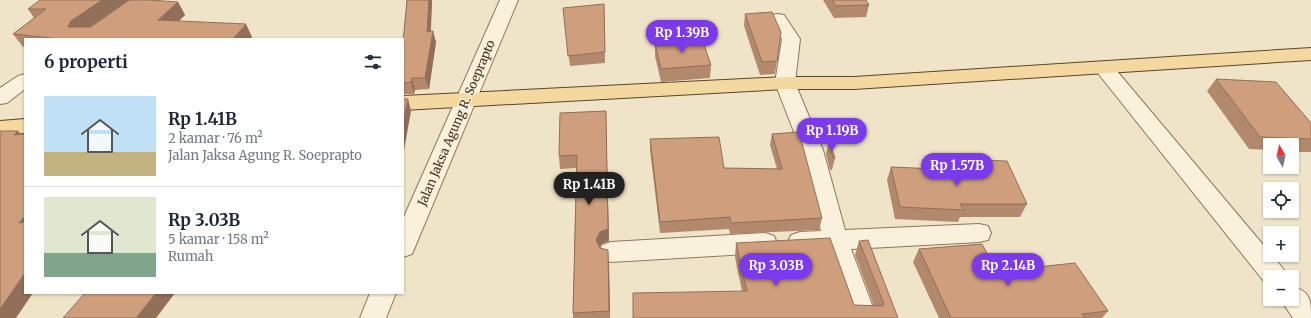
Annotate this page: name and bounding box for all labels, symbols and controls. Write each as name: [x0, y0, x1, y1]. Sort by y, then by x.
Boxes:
pin: Rp 1.39B: [641, 20, 723, 54]
text: Rp 1.39B: [655, 24, 709, 41]
street label: Jalan Jaksa Agung R. Soeprapto: [414, 38, 498, 209]
text: 6 properti: [44, 51, 128, 73]
icon: filters: [362, 51, 384, 73]
text: Rp 1.41B: [168, 108, 237, 130]
icon: home: [76, 112, 124, 160]
pin: Rp 1.19B: [791, 118, 873, 152]
text: Rp 1.19B: [806, 122, 858, 139]
text: 2 kamar · 76 m²: [168, 130, 263, 147]
north arrow: [1263, 138, 1299, 174]
map controls: [1263, 138, 1299, 306]
text: Jalan Jaksa Agung R. Soeprapto: [168, 147, 362, 164]
pin: Rp 1.57B: [916, 153, 998, 187]
text: Rp 1.57B: [930, 157, 984, 174]
pin: Rp 1.41B: [548, 172, 630, 206]
text: Rp 1.41B: [563, 176, 615, 193]
button: locate: [1263, 182, 1299, 218]
text: Rp 3.03B: [168, 209, 240, 231]
icon: home: [76, 213, 124, 261]
button: +: [1263, 226, 1299, 262]
text: 5 kamar · 158 m²: [168, 231, 269, 248]
text: Rumah: [168, 248, 213, 265]
pin: Rp 3.03B: [735, 253, 817, 287]
pin: Rp 2.14B: [967, 253, 1049, 287]
text: Rp 3.03B: [748, 257, 804, 274]
text: Rp 2.14B: [981, 257, 1035, 274]
button: −: [1263, 270, 1299, 306]

